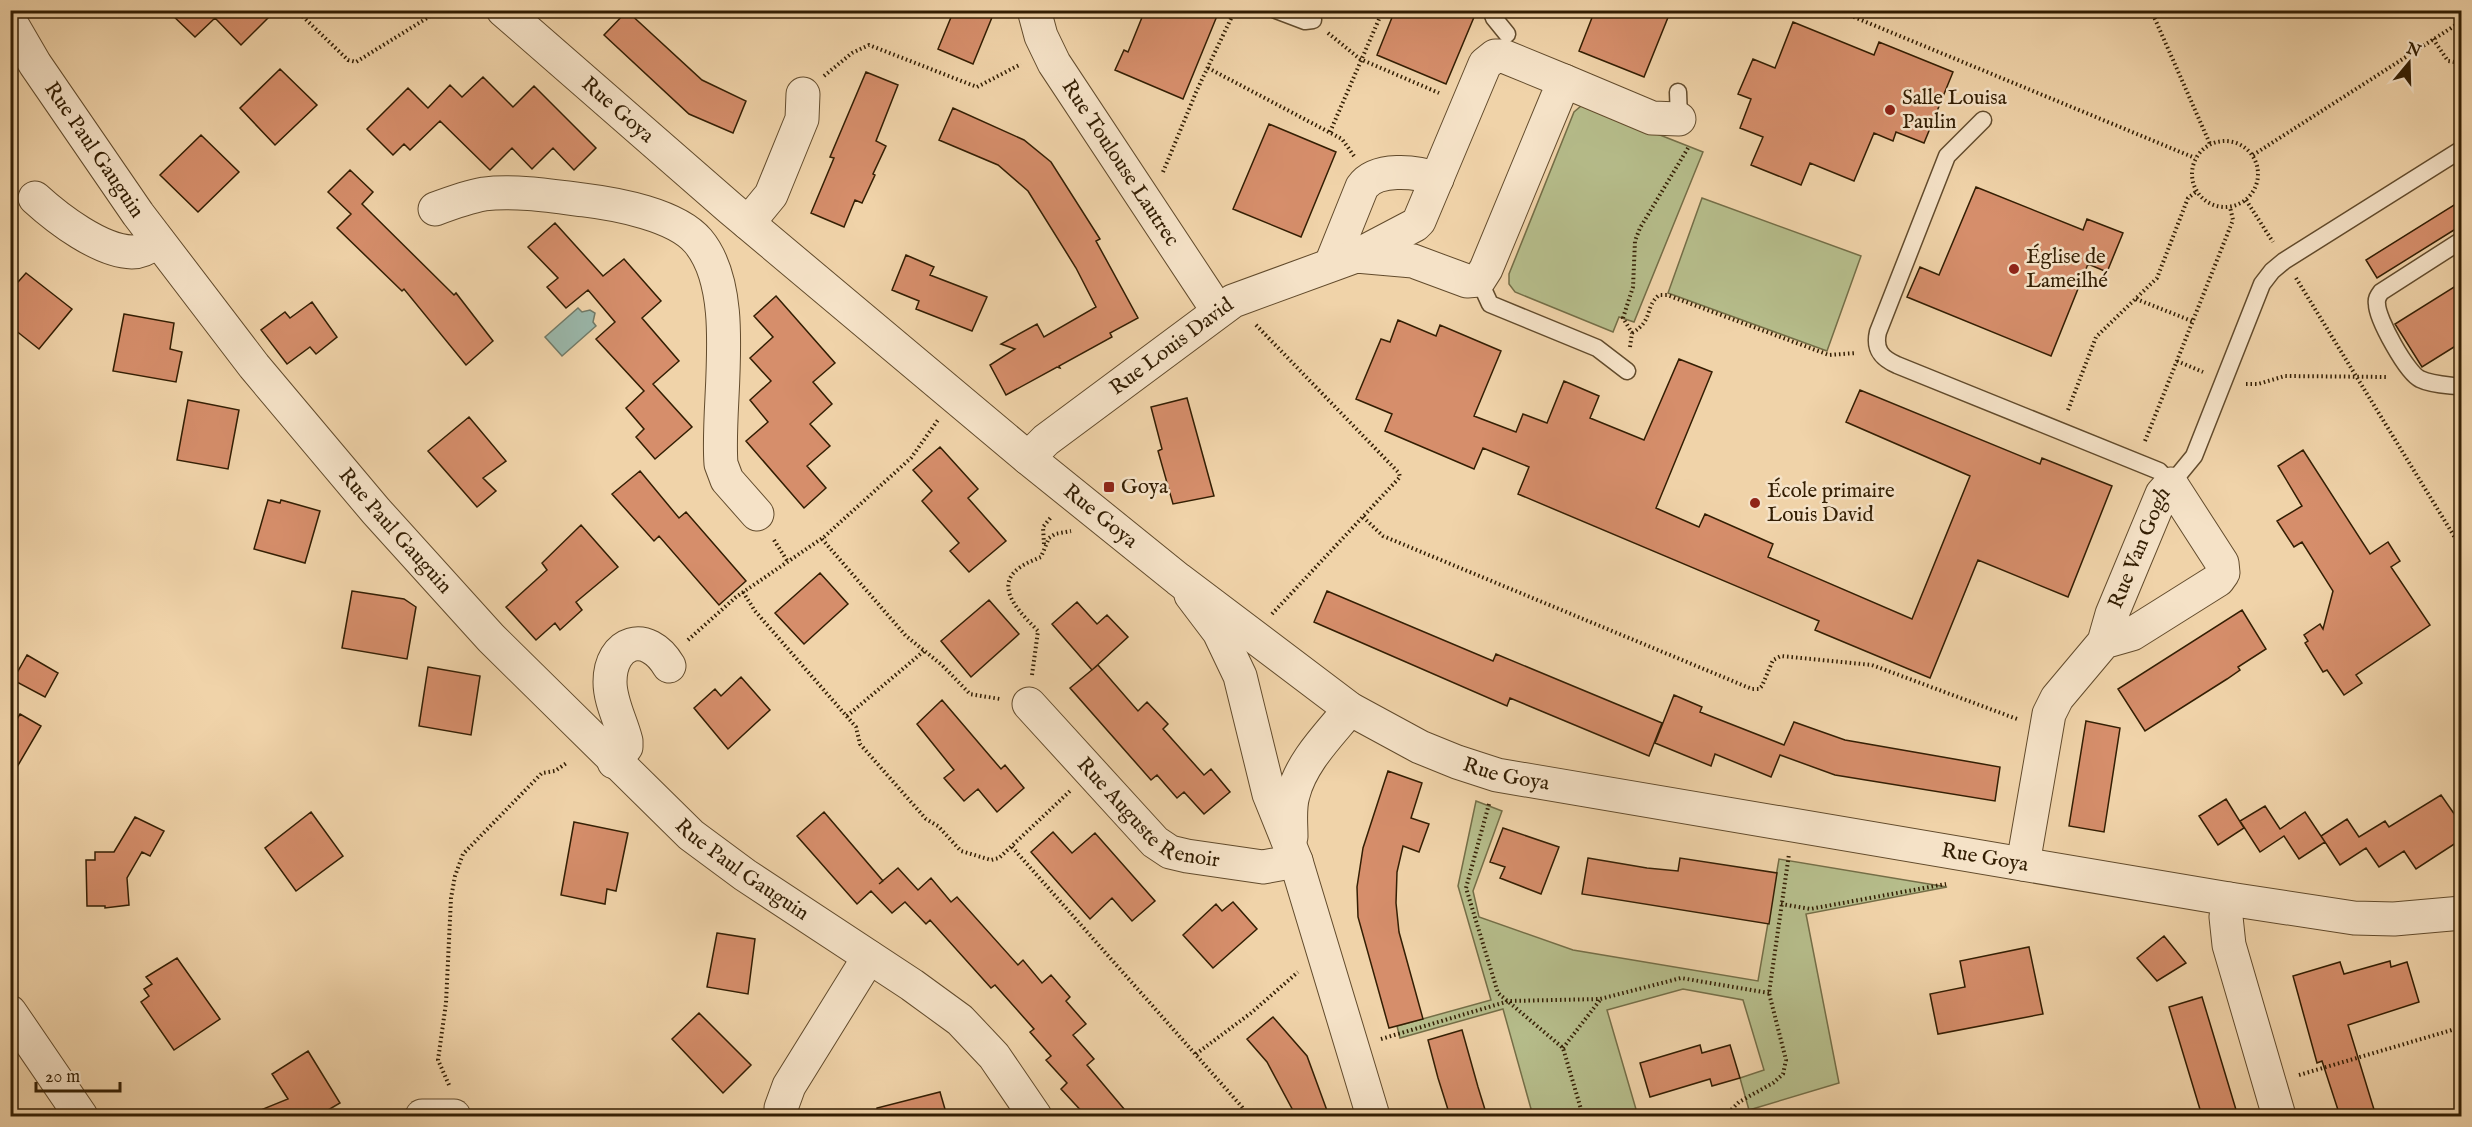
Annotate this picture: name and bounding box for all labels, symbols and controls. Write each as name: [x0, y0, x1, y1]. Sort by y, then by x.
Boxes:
north arrow: [2379, 33, 2439, 93]
text: N: [2402, 39, 2423, 62]
street label: Rue Goya: [575, 71, 660, 150]
street label: Rue Toulouse Lautrec: [1055, 75, 1185, 252]
street label: Rue Paul Gauguin: [38, 77, 150, 223]
place label: Salle Louisa Paulin: [1902, 85, 2008, 136]
marker: Salle Louisa Paulin: [1883, 103, 1897, 117]
place label: Église de Lameilhé: [2026, 243, 2108, 295]
marker: Église de Lameilhé: [2007, 262, 2021, 276]
street label: Rue Louis David: [1104, 291, 1240, 401]
street label: Rue Paul Gauguin: [332, 463, 458, 599]
place label: Goya: [1121, 474, 1169, 501]
place label: École primaire Louis David: [1767, 477, 1895, 529]
street label: Rue Goya: [1057, 478, 1144, 555]
marker: Goya: [1102, 480, 1116, 494]
street label: Rue Van Gogh: [2102, 480, 2176, 613]
marker: École primaire Louis David: [1748, 496, 1762, 510]
street label: Rue Goya: [1459, 751, 1552, 797]
street label: Rue Auguste Renoir: [1071, 752, 1222, 874]
street label: Rue Paul Gauguin: [669, 813, 814, 927]
street label: Rue Goya: [1939, 837, 2031, 878]
scale bar: [36, 1055, 120, 1093]
text: 20 m: [45, 1066, 80, 1089]

